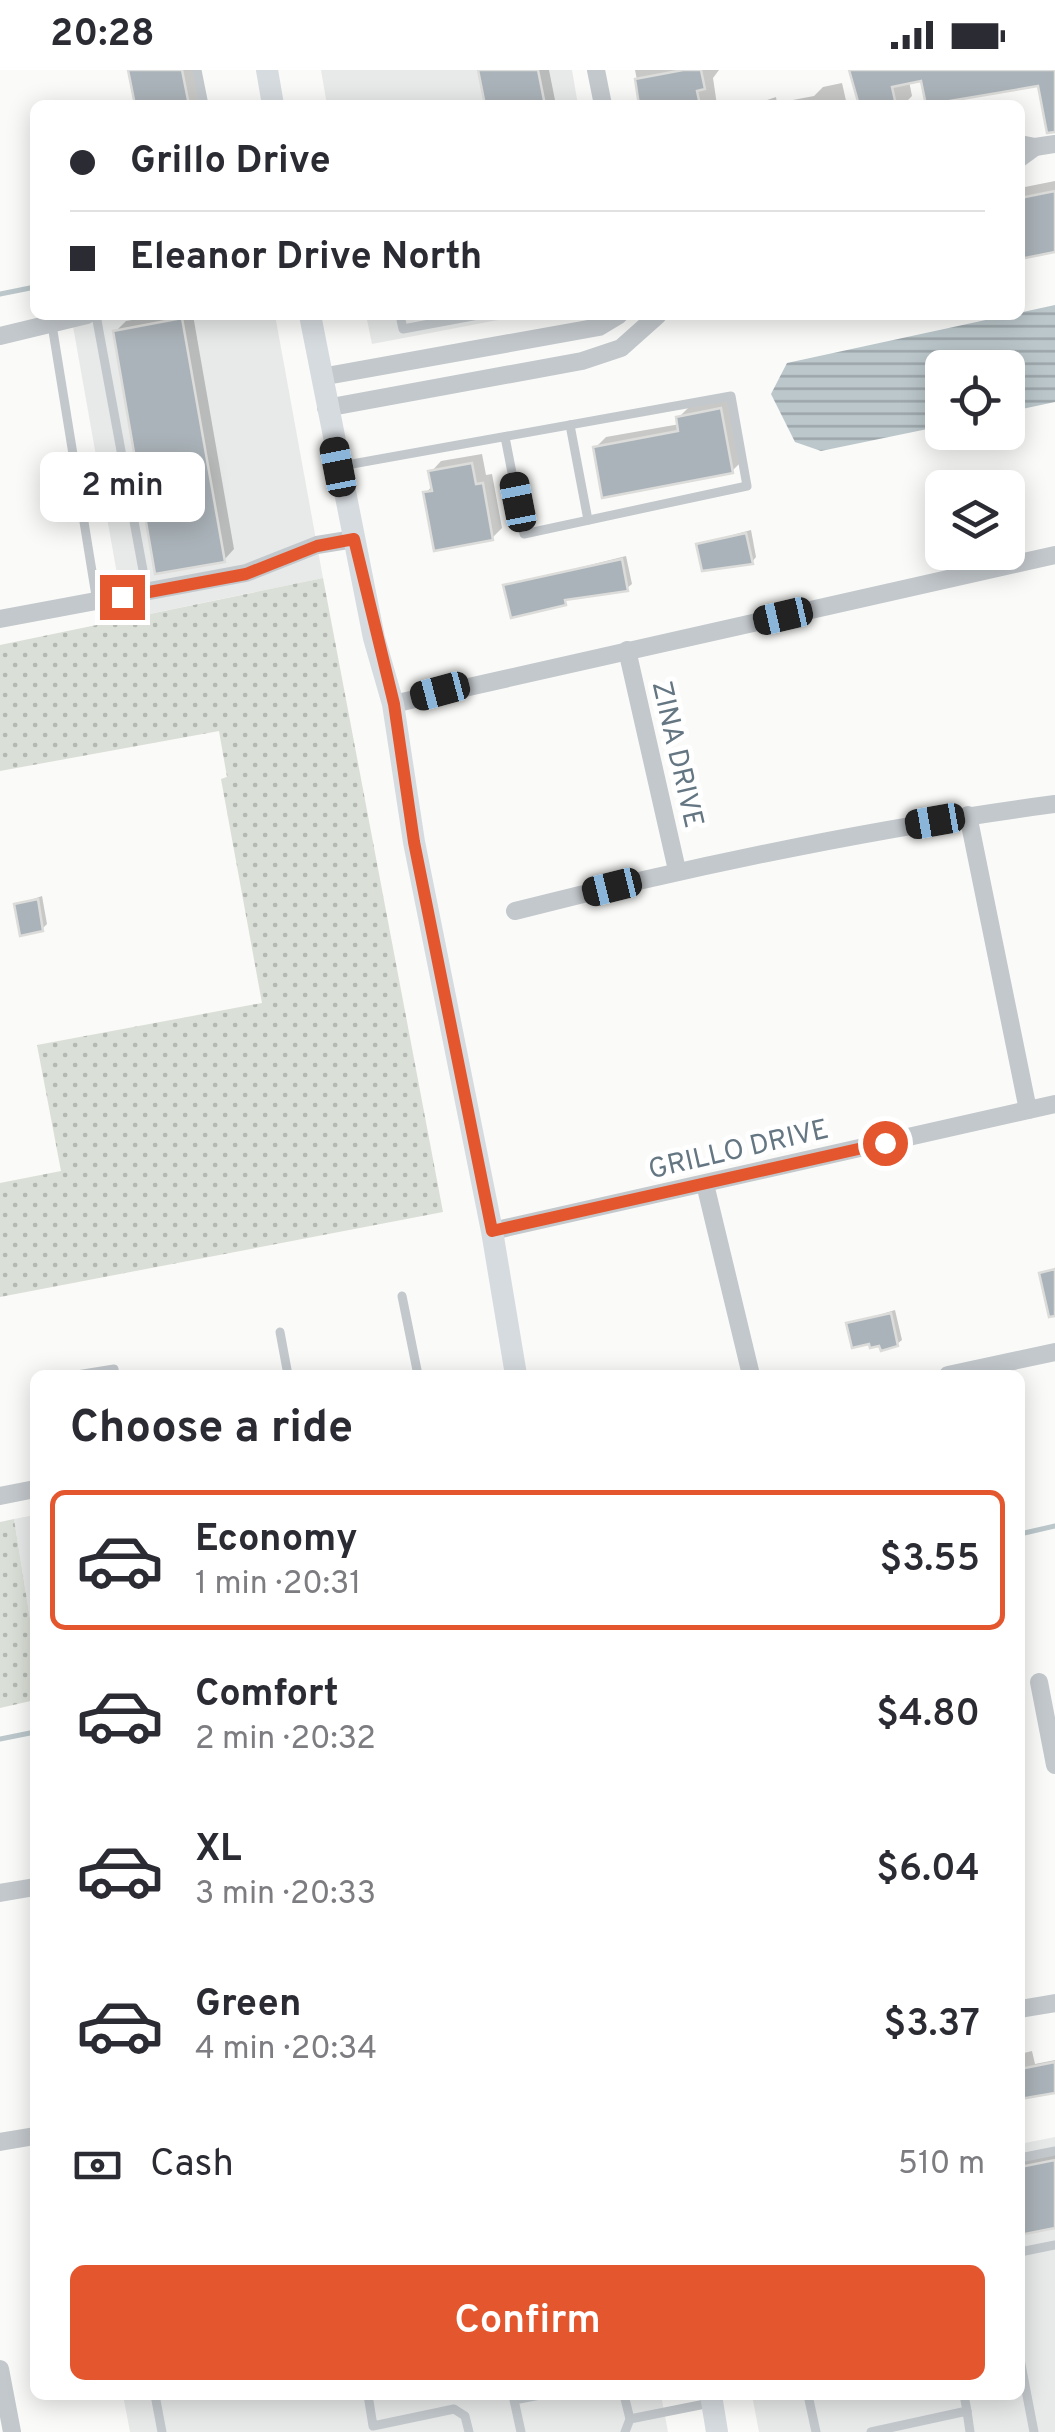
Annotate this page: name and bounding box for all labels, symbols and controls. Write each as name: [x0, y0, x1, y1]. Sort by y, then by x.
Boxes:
text: 20:28: [50, 11, 155, 60]
text: Grillo Drive: [130, 138, 331, 187]
text: Eleanor Drive North: [130, 234, 482, 283]
map controls: [925, 350, 1025, 570]
button: locate: [925, 350, 1025, 450]
car: [318, 435, 358, 499]
callout: 2 min: [39, 452, 204, 522]
text: 2 min: [81, 467, 164, 507]
car: [498, 470, 538, 534]
button: layers: [925, 470, 1025, 570]
route end: [100, 575, 145, 620]
car: [750, 595, 816, 637]
car: [407, 669, 473, 713]
street label: ZINA DRIVE: [642, 678, 710, 832]
car: [903, 801, 967, 841]
car: [579, 865, 645, 909]
street label: GRILLO DRIVE: [645, 1113, 832, 1189]
route start: [863, 1121, 908, 1166]
text: Choose a ride: [70, 1401, 353, 1458]
icon: car: [75, 1515, 165, 1605]
text: Economy: [195, 1516, 357, 1565]
text: $3.55: [879, 1536, 980, 1585]
text: 1 min · 20:31: [195, 1565, 361, 1605]
icon: car: [75, 1670, 165, 1760]
text: Comfort: [195, 1671, 339, 1720]
text: $4.80: [876, 1691, 980, 1740]
text: 2 min · 20:32: [195, 1720, 376, 1760]
icon: car: [75, 1825, 165, 1915]
text: XL: [195, 1826, 242, 1875]
text: $6.04: [876, 1846, 980, 1895]
text: 3 min · 20:33: [195, 1875, 376, 1915]
icon: car: [75, 1980, 165, 2070]
text: Green: [195, 1981, 301, 2030]
text: $3.37: [884, 2001, 980, 2050]
text: 4 min · 20:34: [195, 2030, 377, 2070]
icon: cash: [70, 2138, 125, 2193]
text: Cash: [150, 2141, 234, 2190]
text: 510 m: [898, 2145, 985, 2185]
button: Confirm: [70, 2265, 985, 2380]

